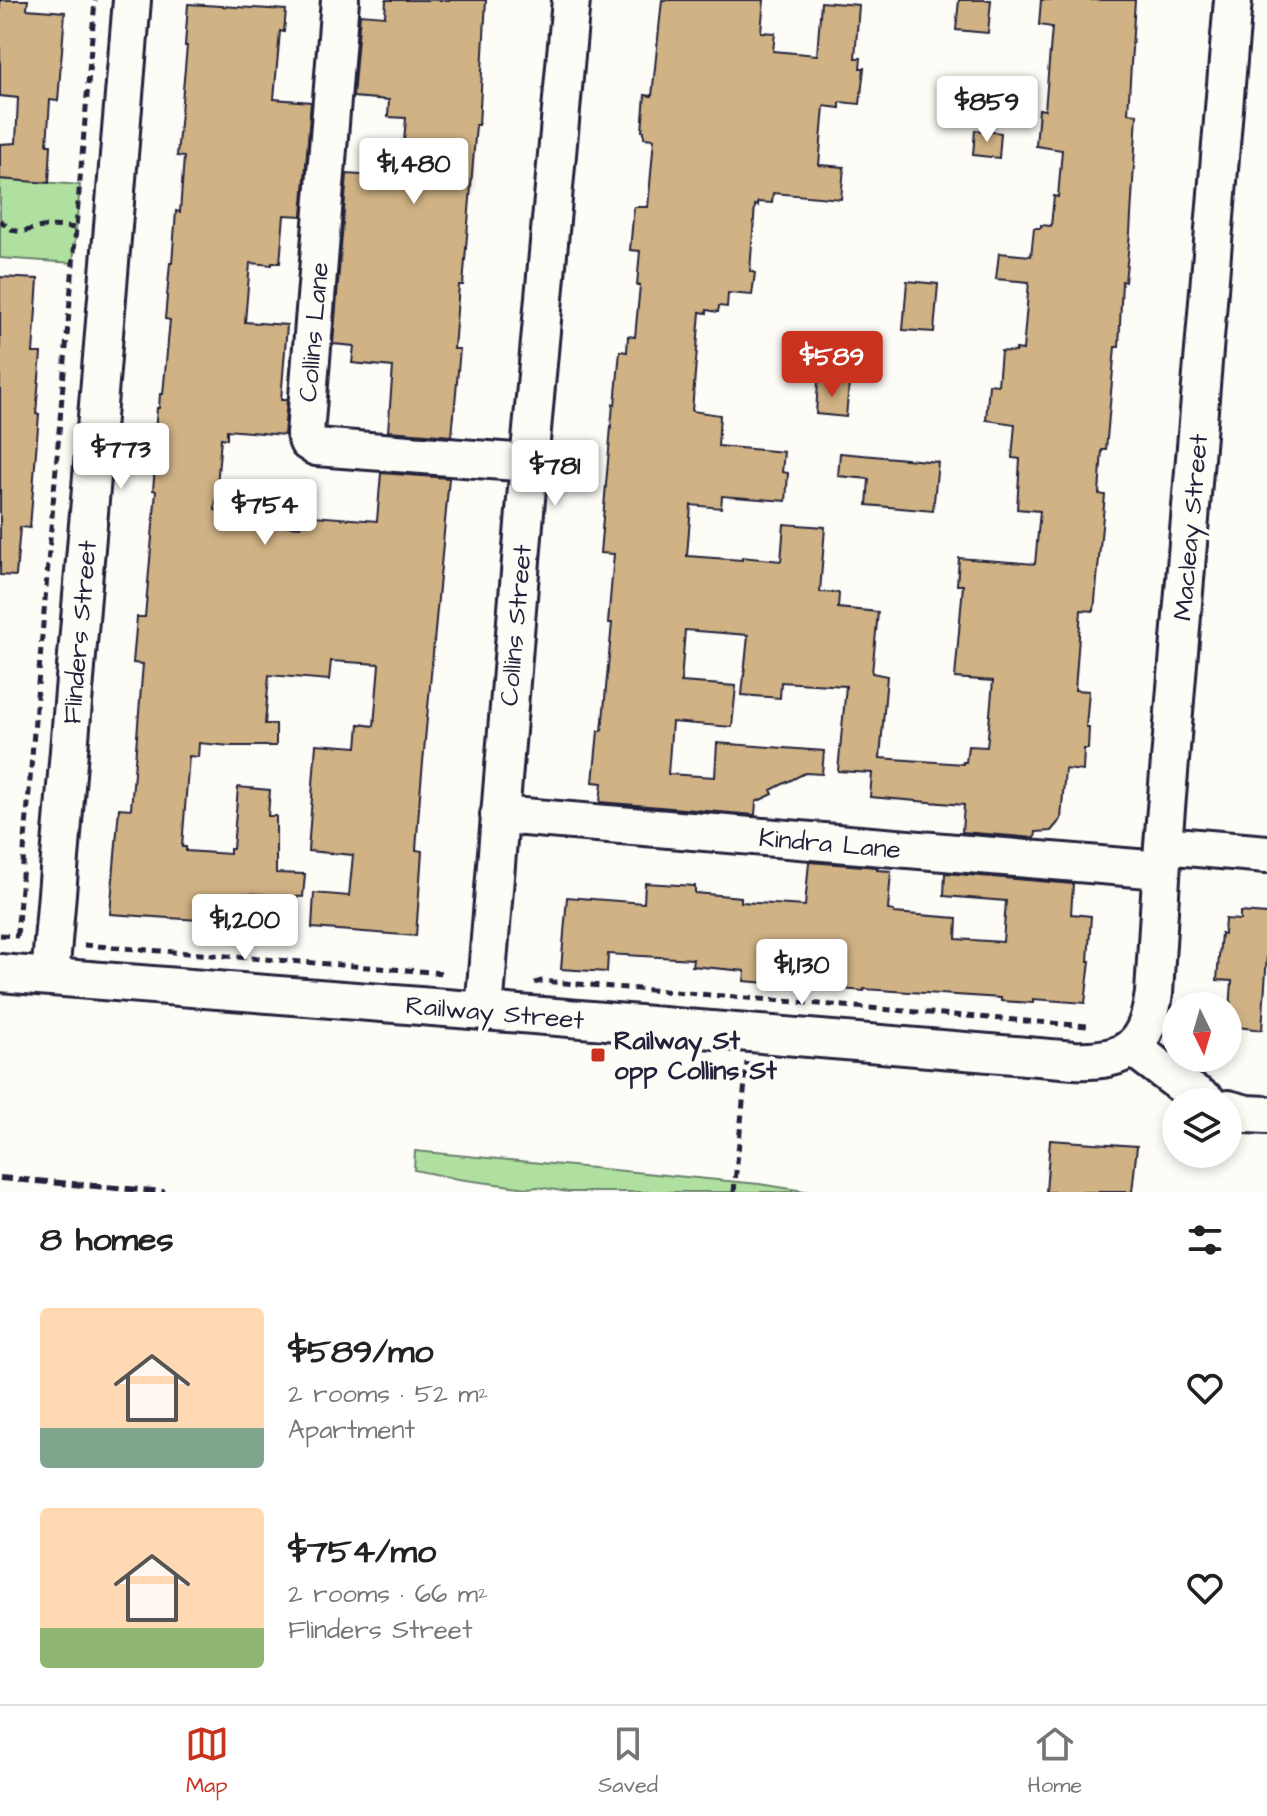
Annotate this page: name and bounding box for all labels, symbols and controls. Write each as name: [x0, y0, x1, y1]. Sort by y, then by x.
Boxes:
pin: $859: [940, 76, 1034, 144]
text: $859: [955, 84, 1019, 120]
pin: $1,480: [349, 138, 479, 206]
text: $1,480: [377, 146, 451, 182]
street label: Collins Lane: [290, 261, 338, 403]
pin: $589: [785, 331, 879, 399]
text: $589: [800, 339, 864, 375]
pin: $773: [74, 423, 168, 491]
text: $773: [91, 431, 151, 467]
street label: Macleay Street: [1165, 432, 1219, 622]
pin: $781: [508, 440, 602, 508]
text: $781: [530, 448, 580, 484]
pin: $754: [218, 479, 312, 547]
text: $754: [232, 487, 298, 523]
street label: Flinders Street: [54, 538, 106, 726]
street label: Collins Street: [491, 542, 541, 707]
street label: Kindra Lane: [757, 820, 902, 868]
pin: $1,200: [180, 894, 310, 962]
text: $1,200: [210, 902, 280, 938]
pin: $1,130: [737, 939, 867, 1007]
text: $1,130: [774, 947, 830, 983]
street label: Railway Street: [404, 987, 586, 1041]
north arrow: [1162, 992, 1242, 1072]
map controls: [1162, 992, 1242, 1168]
place label: Railway St opp Collins St: [614, 1023, 777, 1089]
marker: Railway St opp Collins St: [589, 1046, 607, 1064]
button: layers: [1162, 1088, 1242, 1168]
text: 8 homes: [40, 1216, 174, 1264]
icon: filters: [1183, 1218, 1227, 1262]
text: $589/mo: [288, 1328, 433, 1376]
icon: home: [104, 1340, 200, 1436]
icon: heart: [1183, 1366, 1227, 1410]
text: 2 rooms · 52 m²: [288, 1376, 488, 1412]
text: Apartment: [288, 1412, 415, 1448]
text: $754/mo: [288, 1528, 436, 1576]
icon: home: [104, 1540, 200, 1636]
icon: heart: [1183, 1566, 1227, 1610]
text: 2 rooms · 66 m²: [288, 1576, 488, 1612]
text: Flinders Street: [288, 1612, 472, 1648]
tab: Map: [185, 1722, 229, 1801]
tab: Saved: [598, 1722, 658, 1801]
tab: Home: [1028, 1722, 1082, 1801]

